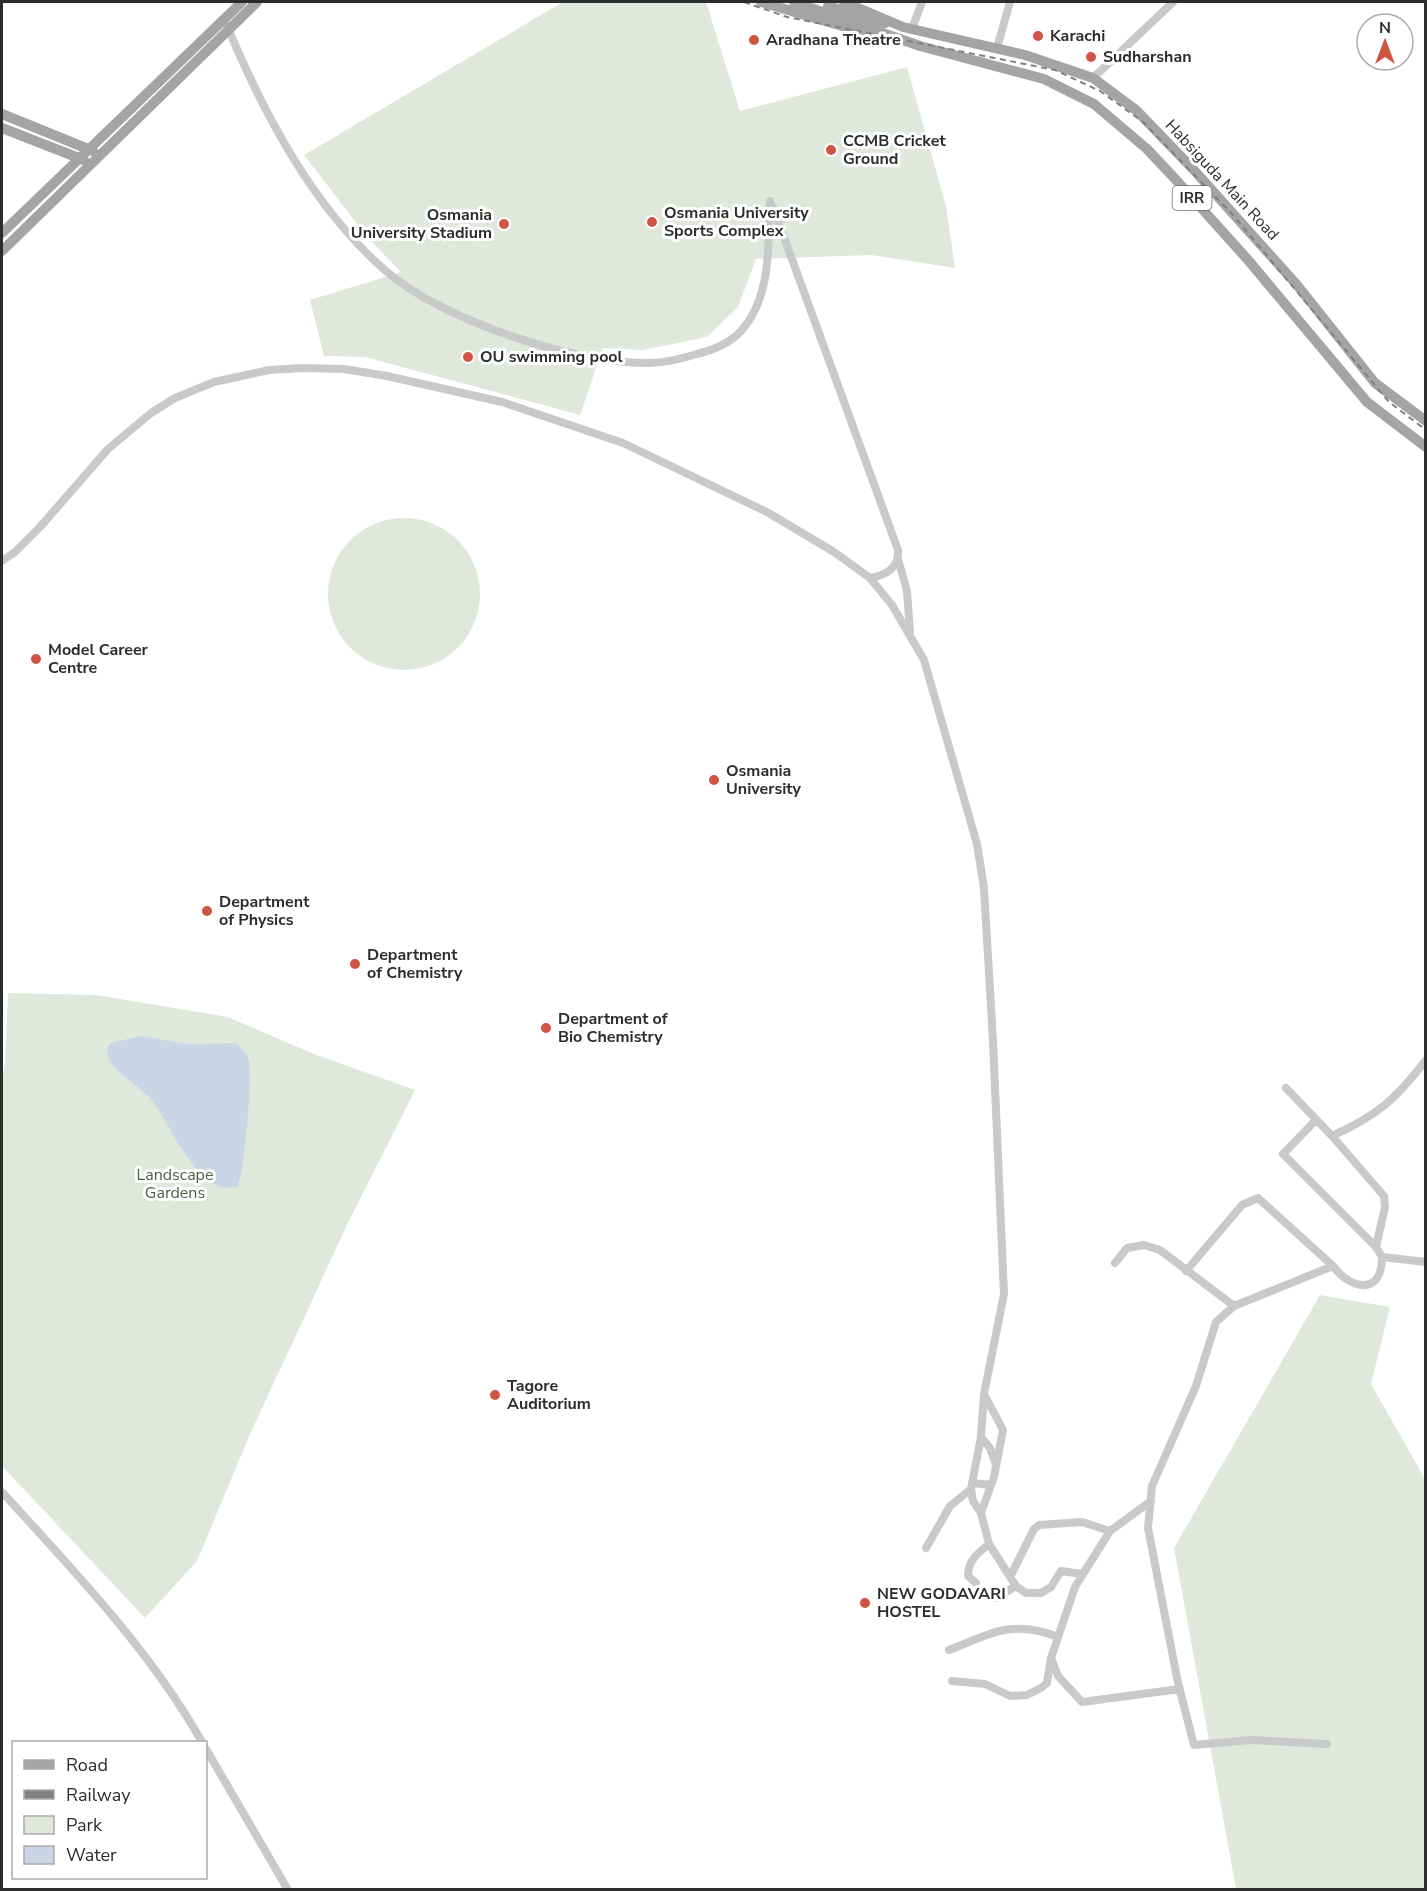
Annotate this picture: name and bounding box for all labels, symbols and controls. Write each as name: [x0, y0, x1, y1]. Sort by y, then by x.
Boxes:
north arrow: [1355, 12, 1415, 72]
text: N: [1379, 17, 1391, 39]
place label: Karachi: [1050, 25, 1105, 47]
place label: Aradhana Theatre: [766, 29, 901, 51]
marker: Karachi: [1031, 29, 1045, 43]
marker: Aradhana Theatre: [747, 33, 761, 47]
place label: Sudharshan: [1103, 46, 1192, 68]
marker: Sudharshan: [1084, 50, 1098, 64]
street label: Habsiguda Main Road: [1160, 115, 1284, 245]
place label: CCMB Cricket Ground: [843, 130, 946, 170]
marker: CCMB Cricket Ground: [824, 143, 838, 157]
road number: IRR: [1172, 186, 1212, 210]
place label: Osmania University Sports Complex: [664, 202, 809, 242]
place label: Osmania University Stadium: [351, 204, 492, 244]
marker: Osmania University Sports Complex: [645, 215, 659, 229]
marker: Osmania University Stadium: [497, 217, 511, 231]
place label: OU swimming pool: [480, 346, 623, 368]
marker: OU swimming pool: [461, 350, 475, 364]
place label: Model Career Centre: [48, 639, 149, 679]
marker: Model Career Centre: [29, 652, 43, 666]
place label: Osmania University: [726, 760, 802, 800]
marker: Osmania University: [707, 773, 721, 787]
place label: Department of Physics: [219, 891, 310, 931]
marker: Department of Physics: [200, 904, 214, 918]
place label: Department of Chemistry: [367, 944, 463, 984]
marker: Department of Chemistry: [348, 957, 362, 971]
place label: Department of Bio Chemistry: [558, 1008, 669, 1048]
marker: Department of Bio Chemistry: [539, 1021, 553, 1035]
park label: Landscape Gardens: [137, 1164, 213, 1204]
place label: Tagore Auditorium: [507, 1375, 591, 1415]
marker: Tagore Auditorium: [488, 1388, 502, 1402]
place label: NEW GODAVARI HOSTEL: [877, 1583, 1006, 1623]
marker: NEW GODAVARI HOSTEL: [858, 1596, 872, 1610]
legend: [12, 1741, 207, 1879]
text: Road: [66, 1753, 108, 1777]
text: Railway: [66, 1783, 131, 1807]
text: Park: [66, 1813, 103, 1837]
text: Water: [66, 1843, 117, 1867]

